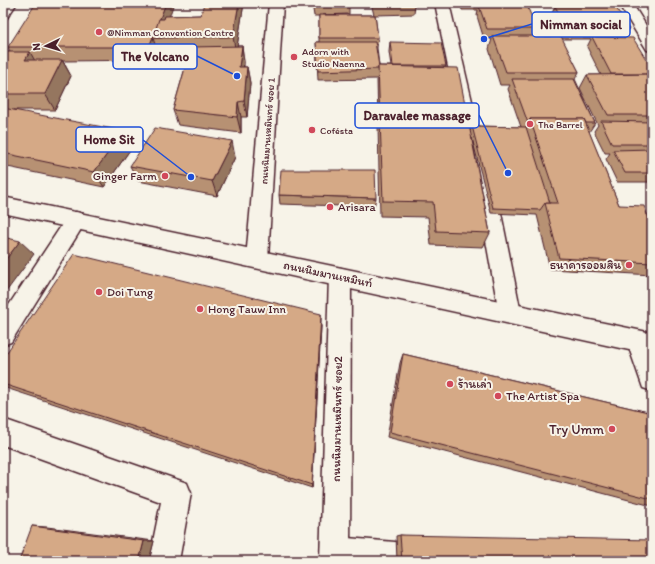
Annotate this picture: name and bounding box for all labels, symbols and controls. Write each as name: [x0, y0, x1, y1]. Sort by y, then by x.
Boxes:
callout: Nimman social: [532, 12, 630, 37]
text: Nimman social: [540, 17, 622, 32]
north arrow: [26, 26, 66, 66]
place label: @Nimman Convention Centre: [107, 26, 234, 39]
marker: @Nimman Convention Centre: [94, 27, 104, 37]
text: N: [30, 43, 43, 51]
callout: The Volcano: [113, 44, 197, 69]
place label: Adorn with Studio Naenna: [302, 45, 366, 70]
text: The Volcano: [120, 49, 189, 64]
marker: Adorn with Studio Naenna: [289, 52, 299, 62]
street label: ถนนนิมมานเหมินทร์ ซอย 1: [257, 77, 278, 185]
callout: Daravalee massage: [355, 103, 479, 128]
text: Daravalee massage: [363, 108, 471, 124]
place label: The Barrel: [538, 118, 583, 131]
marker: The Barrel: [525, 119, 535, 129]
place label: Cofésta: [320, 124, 353, 137]
marker: Cofésta: [307, 125, 317, 135]
callout: Home Sit: [76, 127, 143, 152]
text: Home Sit: [83, 132, 135, 147]
place label: Ginger Farm: [93, 169, 157, 183]
marker: Ginger Farm: [160, 171, 170, 181]
place label: Arisara: [338, 200, 377, 214]
marker: Arisara: [325, 202, 335, 212]
street label: ถนนนิมมานเหมินท์: [282, 258, 374, 290]
place label: ธนาคารออมสิน: [550, 258, 621, 272]
marker: ธนาคารออมสิน: [624, 260, 634, 270]
place label: Doi Tung: [107, 285, 154, 299]
marker: Doi Tung: [94, 287, 104, 297]
place label: Hong Tauw Inn: [208, 302, 286, 316]
marker: Hong Tauw Inn: [195, 304, 205, 314]
street label: ถนนนิมมานเหมินทร์ ซอย2: [329, 355, 345, 482]
place label: ร้านเล่า: [458, 377, 492, 391]
marker: ร้านเล่า: [445, 379, 455, 389]
place label: The Artist Spa: [506, 389, 580, 403]
marker: The Artist Spa: [493, 391, 503, 401]
place label: Try Umm: [549, 421, 604, 438]
marker: Try Umm: [607, 424, 617, 434]

